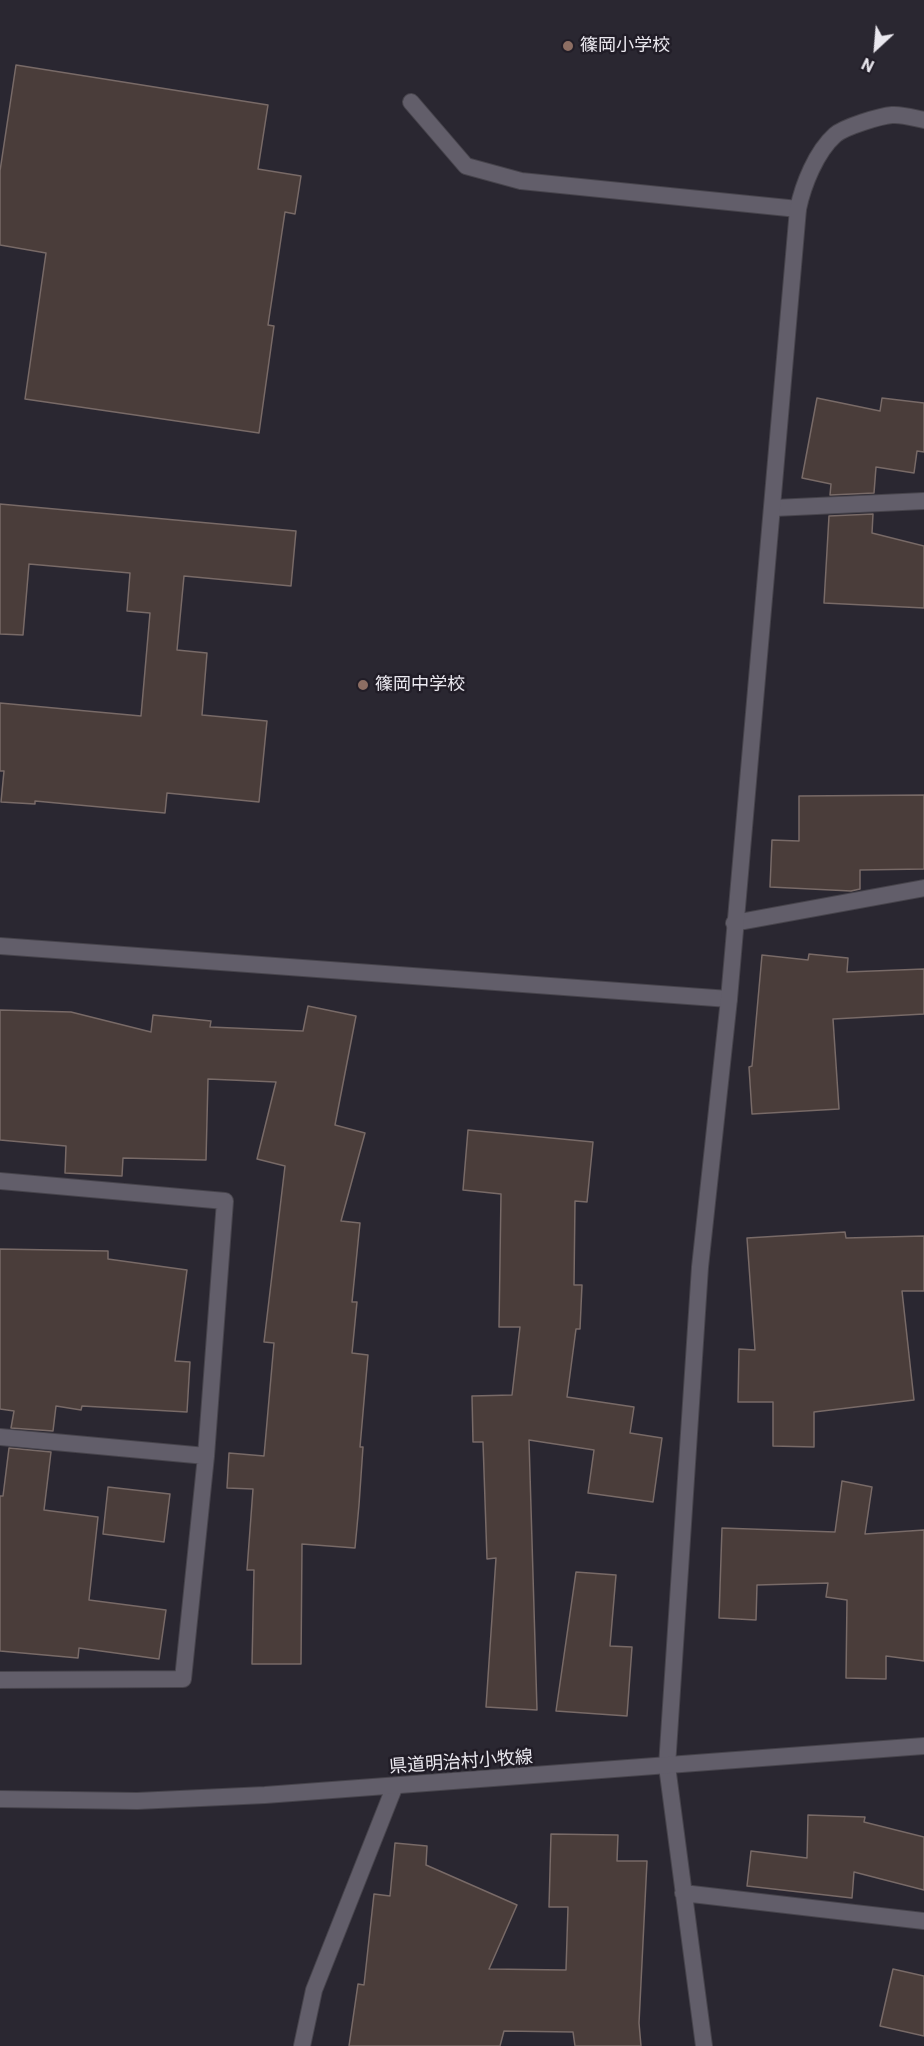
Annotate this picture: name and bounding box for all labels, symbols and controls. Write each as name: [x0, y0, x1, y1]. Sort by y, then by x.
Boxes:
north arrow: [846, 18, 906, 78]
place label: 篠岡小学校: [580, 35, 670, 57]
marker: 篠岡小学校: [561, 39, 575, 53]
text: N: [859, 54, 877, 76]
place label: 篠岡中学校: [375, 674, 465, 696]
marker: 篠岡中学校: [356, 678, 370, 692]
street label: 県道明治村小牧線: [388, 1747, 534, 1779]

